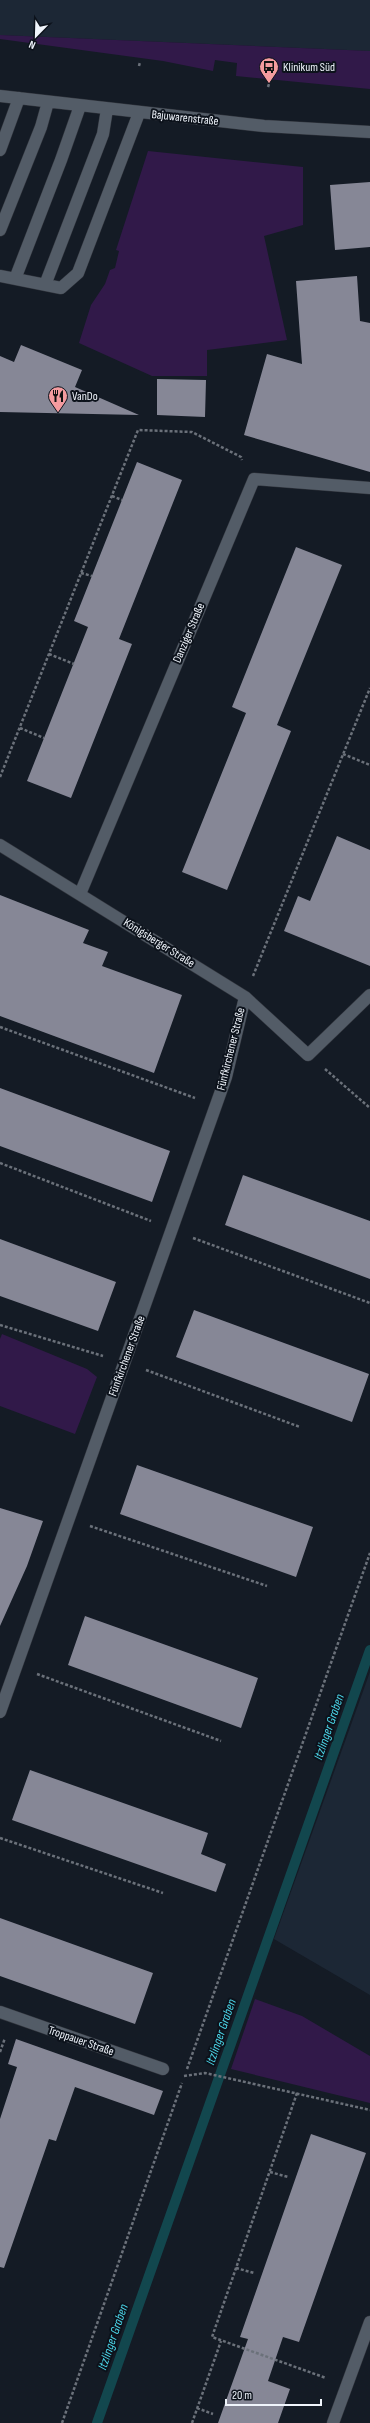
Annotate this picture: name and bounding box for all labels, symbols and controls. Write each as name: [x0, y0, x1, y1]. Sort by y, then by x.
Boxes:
north arrow: [16, 16, 56, 56]
text: N: [27, 38, 38, 52]
bus stop icon: Klinikum Süd: [258, 56, 280, 84]
place label: Klinikum Süd: [283, 60, 335, 75]
street label: Bajuwarenstraße: [151, 107, 219, 129]
restaurant icon: VanDo: [47, 385, 69, 413]
place label: VanDo: [72, 389, 98, 404]
street label: Danziger Straße: [170, 601, 208, 665]
street label: Königsberger Straße: [121, 915, 197, 971]
street label: Fünfkirchener Straße: [213, 1006, 249, 1092]
street label: Fünfkirchener Straße: [105, 1313, 149, 1398]
water label: Itzlinger Graben: [310, 1691, 348, 1762]
water label: Itzlinger Graben: [202, 1996, 240, 2067]
street label: Troppauer Straße: [46, 2023, 116, 2059]
water label: Itzlinger Graben: [94, 2301, 132, 2372]
scale bar: [226, 2381, 321, 2407]
text: 20 m: [232, 2388, 252, 2403]

